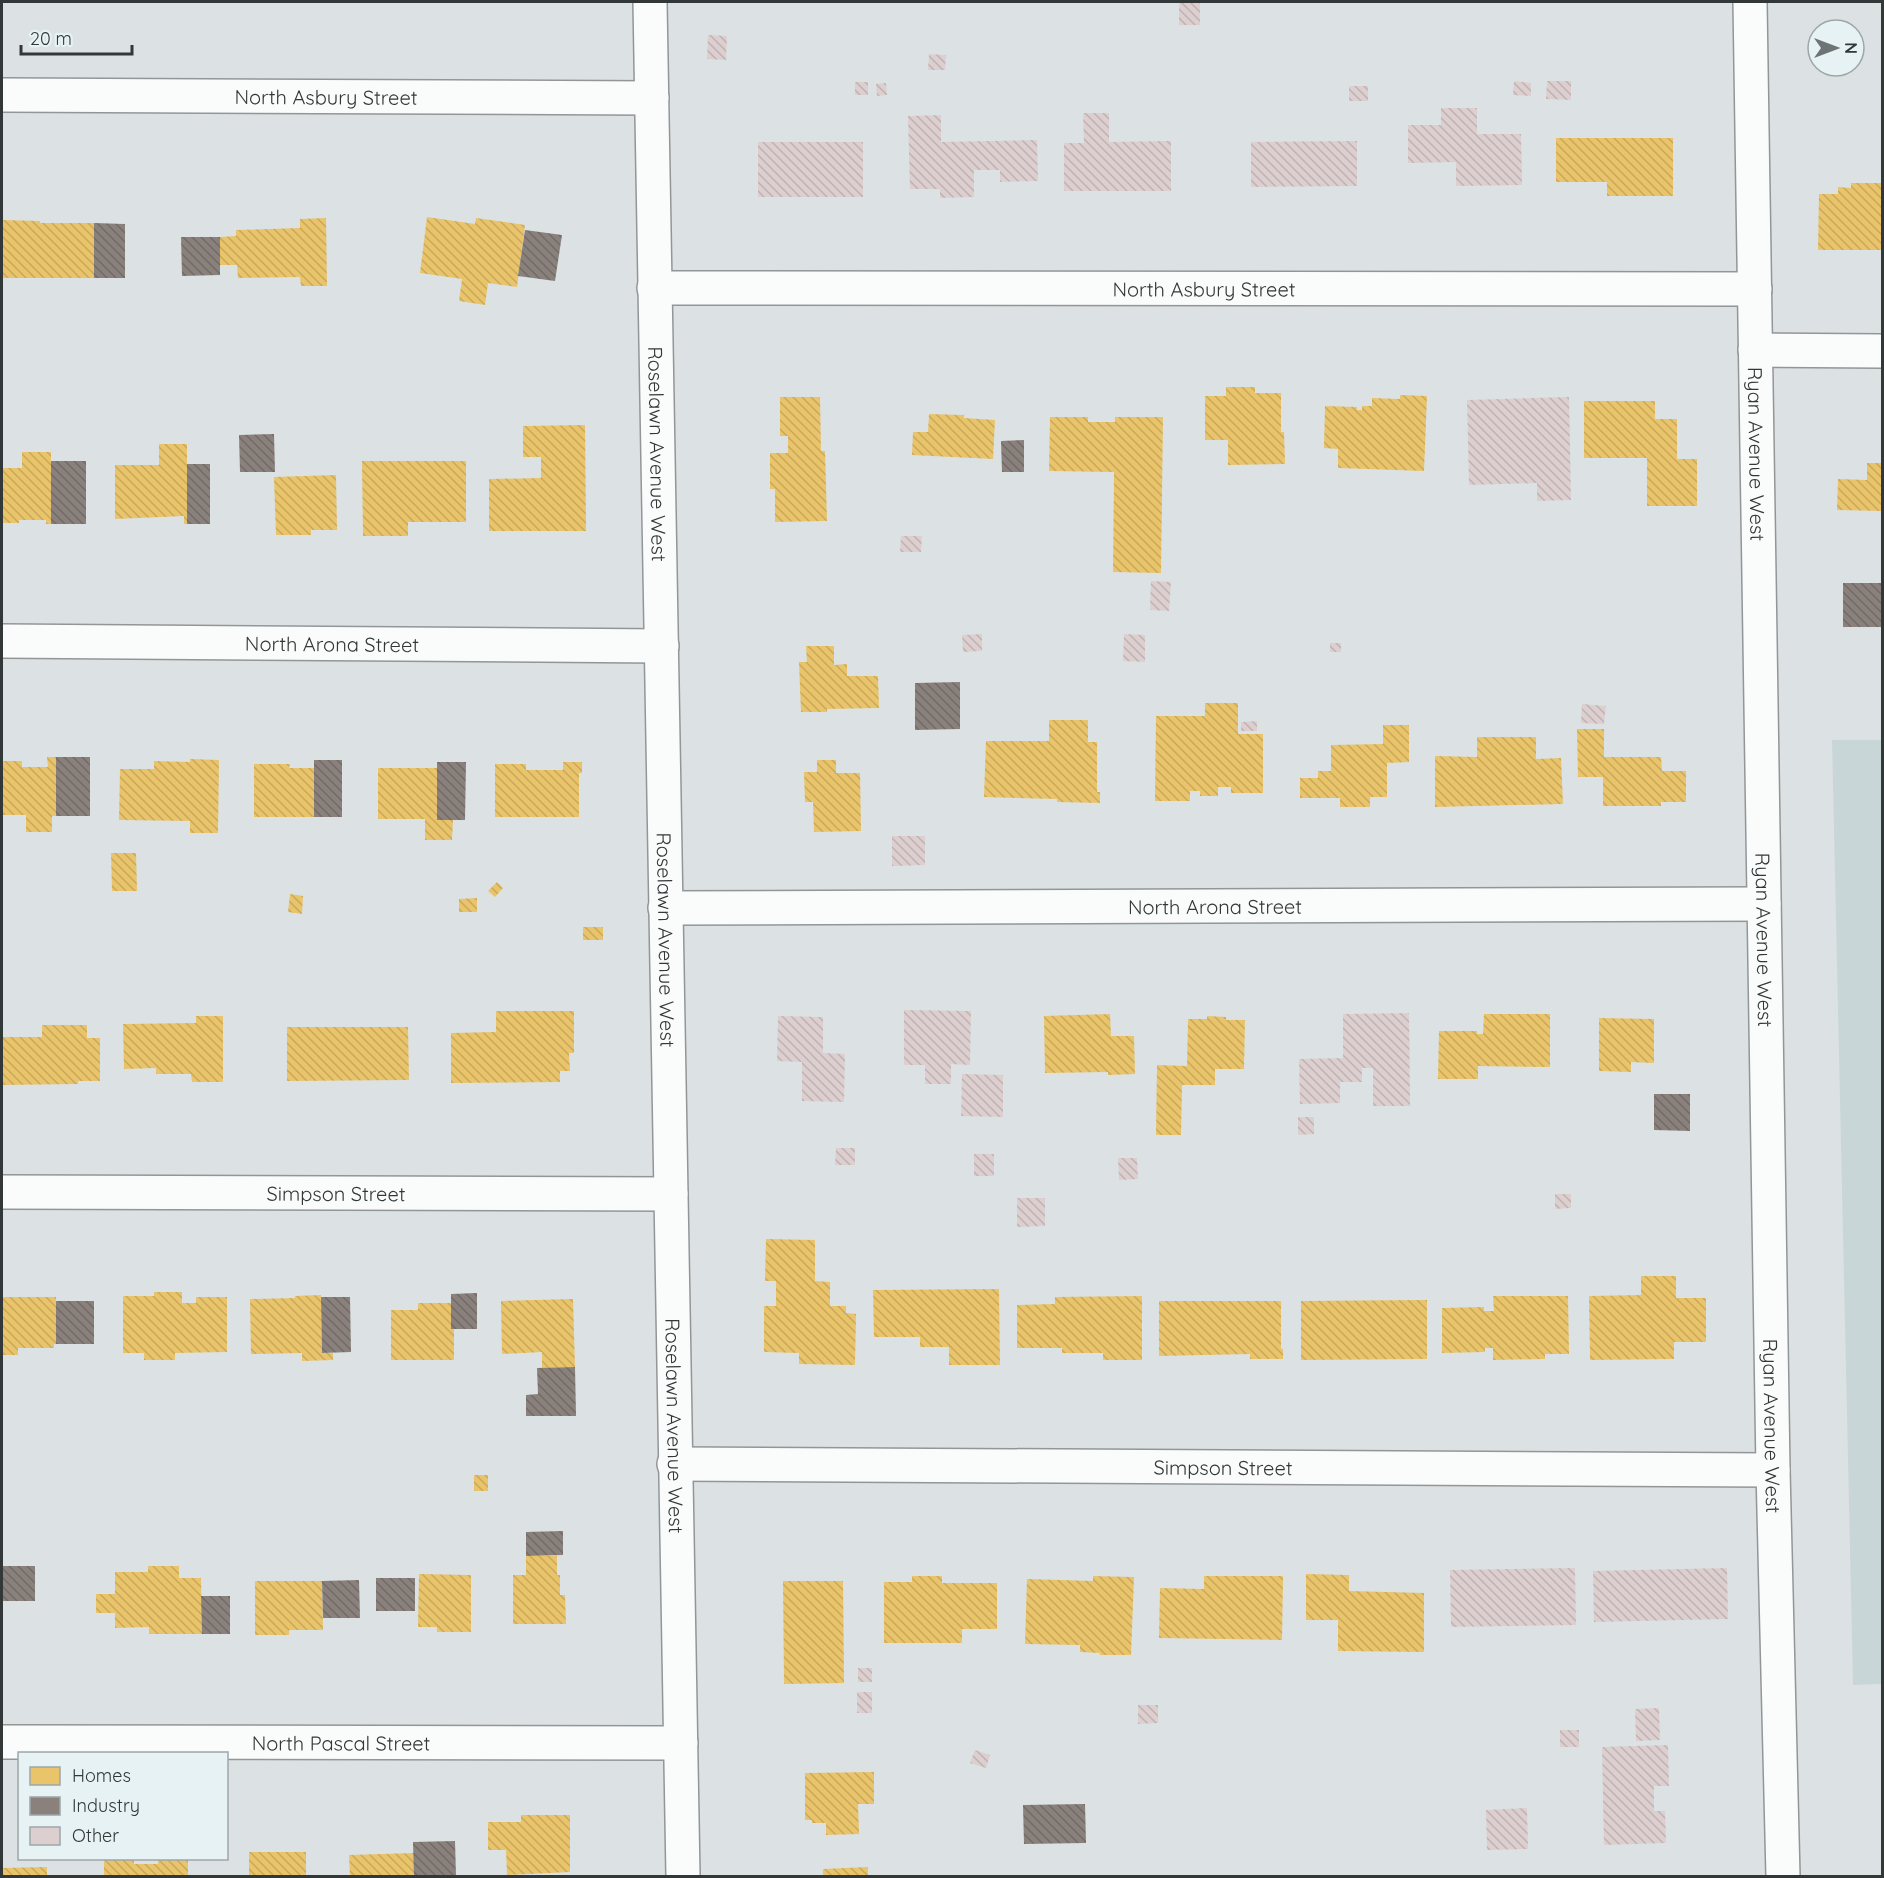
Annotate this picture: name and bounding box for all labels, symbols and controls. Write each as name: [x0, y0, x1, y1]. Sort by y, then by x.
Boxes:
scale bar: [21, 18, 132, 56]
north arrow: [1806, 18, 1866, 78]
text: 20 m: [30, 27, 72, 50]
text: N: [1841, 42, 1861, 54]
street label: North Asbury Street: [234, 84, 418, 109]
street label: North Asbury Street: [1112, 276, 1296, 301]
street label: Roselawn Avenue West: [644, 346, 672, 562]
street label: Ryan Avenue West: [1743, 367, 1771, 542]
street label: North Arona Street: [245, 630, 419, 657]
street label: Roselawn Avenue West: [652, 832, 681, 1048]
street label: Ryan Avenue West: [1751, 853, 1779, 1027]
street label: North Arona Street: [1128, 893, 1302, 919]
street label: Simpson Street: [266, 1180, 406, 1206]
street label: Roselawn Avenue West: [661, 1318, 689, 1534]
street label: Ryan Avenue West: [1758, 1338, 1787, 1514]
street label: Simpson Street: [1153, 1454, 1293, 1480]
street label: North Pascal Street: [252, 1730, 431, 1755]
legend: [18, 1752, 228, 1860]
text: Homes: [72, 1764, 131, 1787]
text: Industry: [72, 1794, 140, 1817]
text: Other: [72, 1824, 119, 1847]

